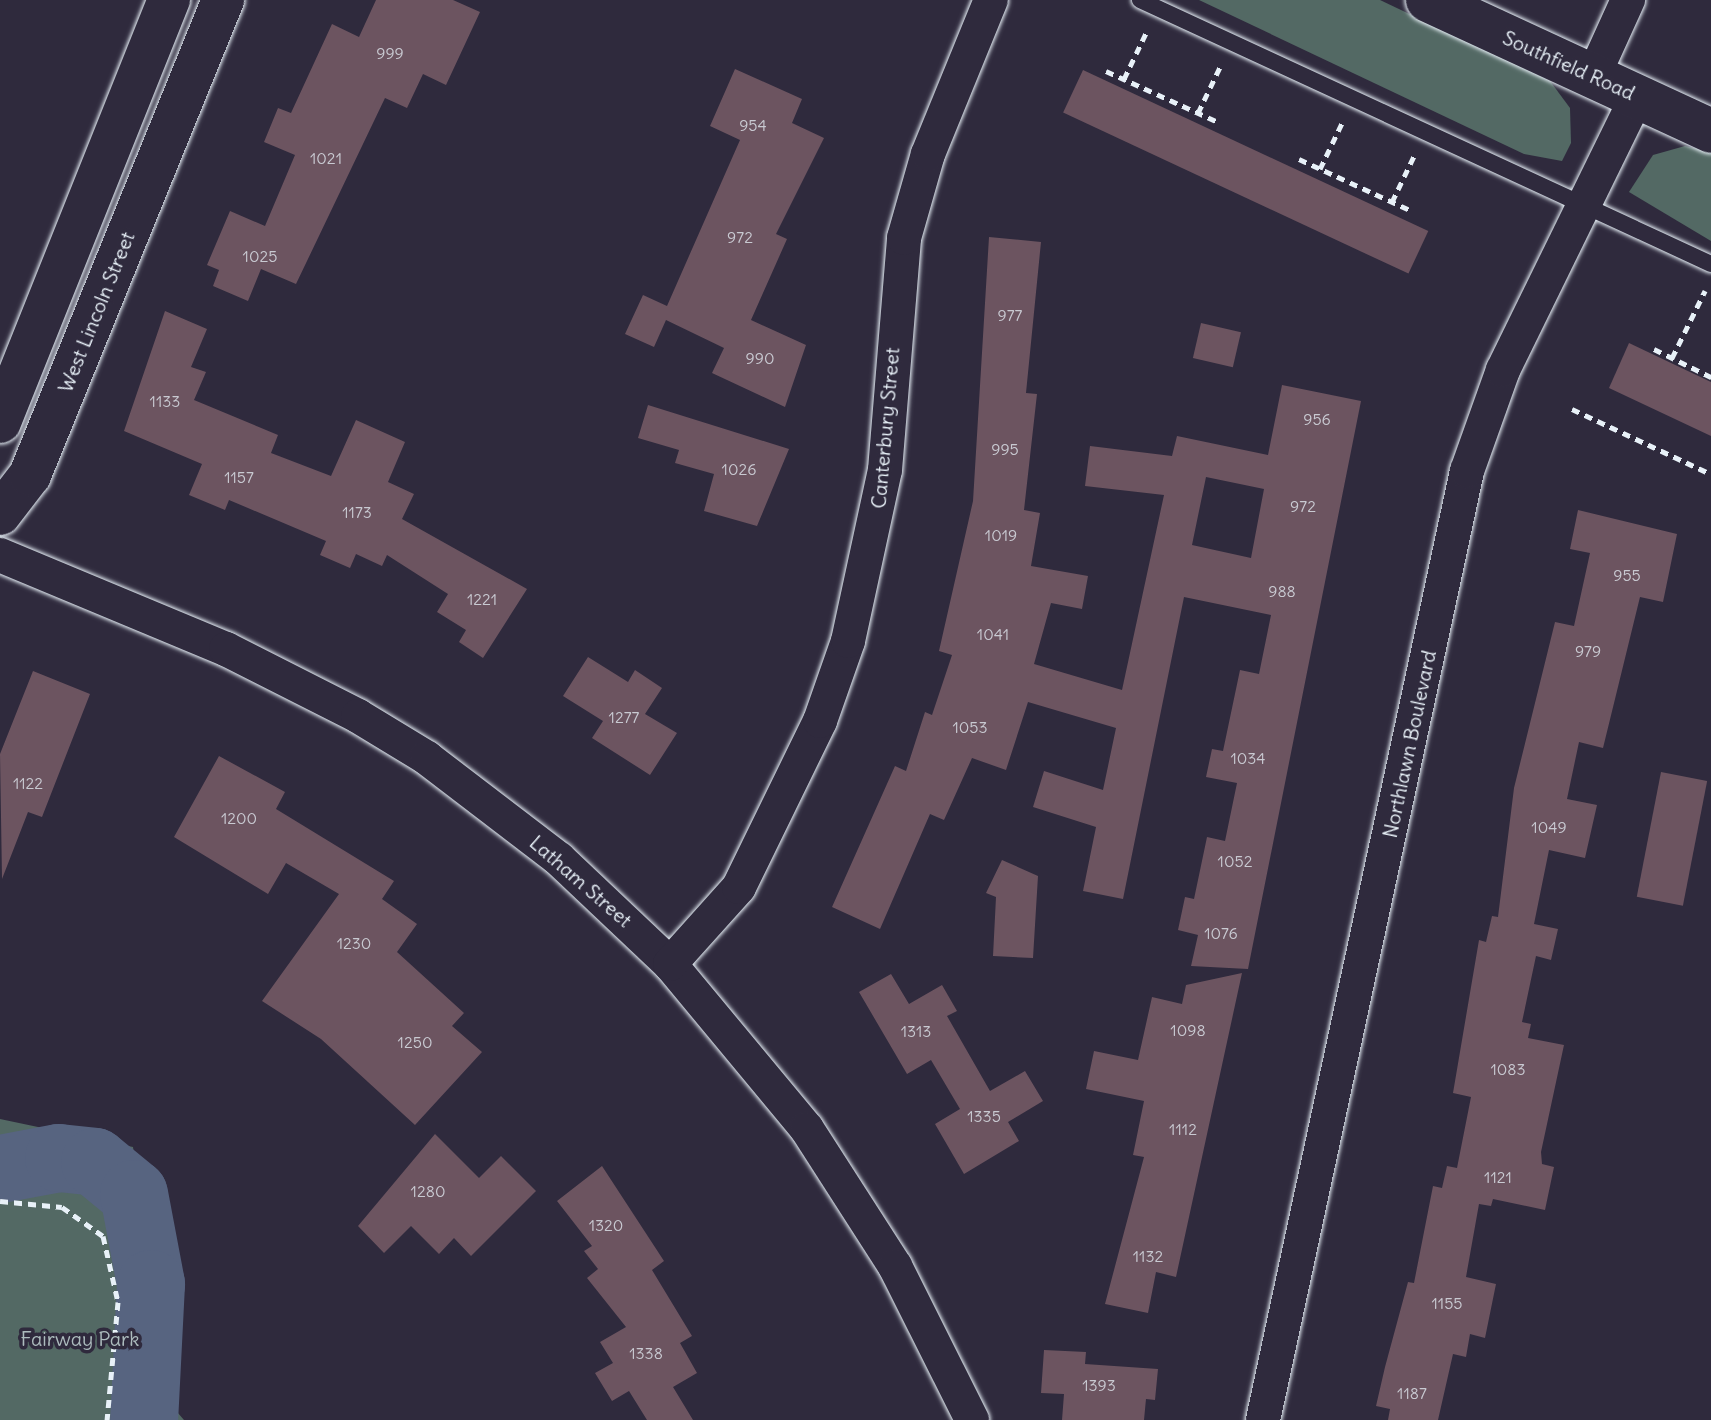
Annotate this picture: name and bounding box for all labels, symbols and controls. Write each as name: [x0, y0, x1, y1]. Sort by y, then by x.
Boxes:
street label: Southfield Road: [1499, 25, 1639, 105]
house number: 999: [376, 43, 404, 63]
house number: 954: [739, 115, 767, 135]
house number: 1021: [310, 148, 342, 168]
house number: 972: [727, 227, 753, 247]
street label: West Lincoln Street: [53, 228, 139, 396]
house number: 1025: [243, 246, 277, 266]
house number: 977: [998, 305, 1022, 325]
street label: Canterbury Street: [866, 346, 904, 510]
house number: 990: [746, 348, 774, 368]
house number: 1133: [150, 391, 180, 411]
house number: 956: [1303, 409, 1331, 429]
house number: 995: [991, 439, 1019, 459]
house number: 1026: [722, 459, 756, 479]
house number: 1157: [224, 467, 254, 487]
house number: 972: [1290, 496, 1316, 516]
house number: 1173: [342, 502, 372, 522]
house number: 1019: [985, 525, 1017, 545]
house number: 955: [1613, 565, 1641, 585]
house number: 988: [1268, 581, 1296, 601]
house number: 1221: [467, 589, 497, 609]
house number: 1041: [977, 624, 1009, 644]
house number: 979: [1575, 641, 1601, 661]
street label: Northlawn Boulevard: [1377, 648, 1441, 840]
house number: 1277: [609, 707, 639, 727]
house number: 1053: [952, 717, 988, 737]
house number: 1034: [1230, 748, 1266, 768]
house number: 1122: [13, 773, 43, 793]
house number: 1200: [221, 808, 257, 828]
house number: 1049: [1531, 817, 1567, 837]
street label: Latham Street: [525, 830, 637, 932]
house number: 1052: [1218, 851, 1252, 871]
house number: 1076: [1204, 923, 1238, 943]
house number: 1230: [337, 933, 371, 953]
house number: 1098: [1170, 1020, 1206, 1040]
house number: 1313: [901, 1021, 931, 1041]
house number: 1250: [398, 1032, 432, 1052]
house number: 1083: [1490, 1059, 1526, 1079]
house number: 1335: [967, 1106, 1001, 1126]
house number: 1112: [1169, 1119, 1197, 1139]
house number: 1121: [1484, 1167, 1512, 1187]
house number: 1280: [411, 1181, 445, 1201]
house number: 1320: [589, 1215, 623, 1235]
house number: 1132: [1133, 1246, 1163, 1266]
house number: 1155: [1431, 1293, 1463, 1313]
park label: Fairway Park: [21, 1326, 139, 1350]
house number: 1338: [629, 1343, 663, 1363]
house number: 1393: [1082, 1375, 1116, 1395]
house number: 1187: [1397, 1383, 1427, 1403]

